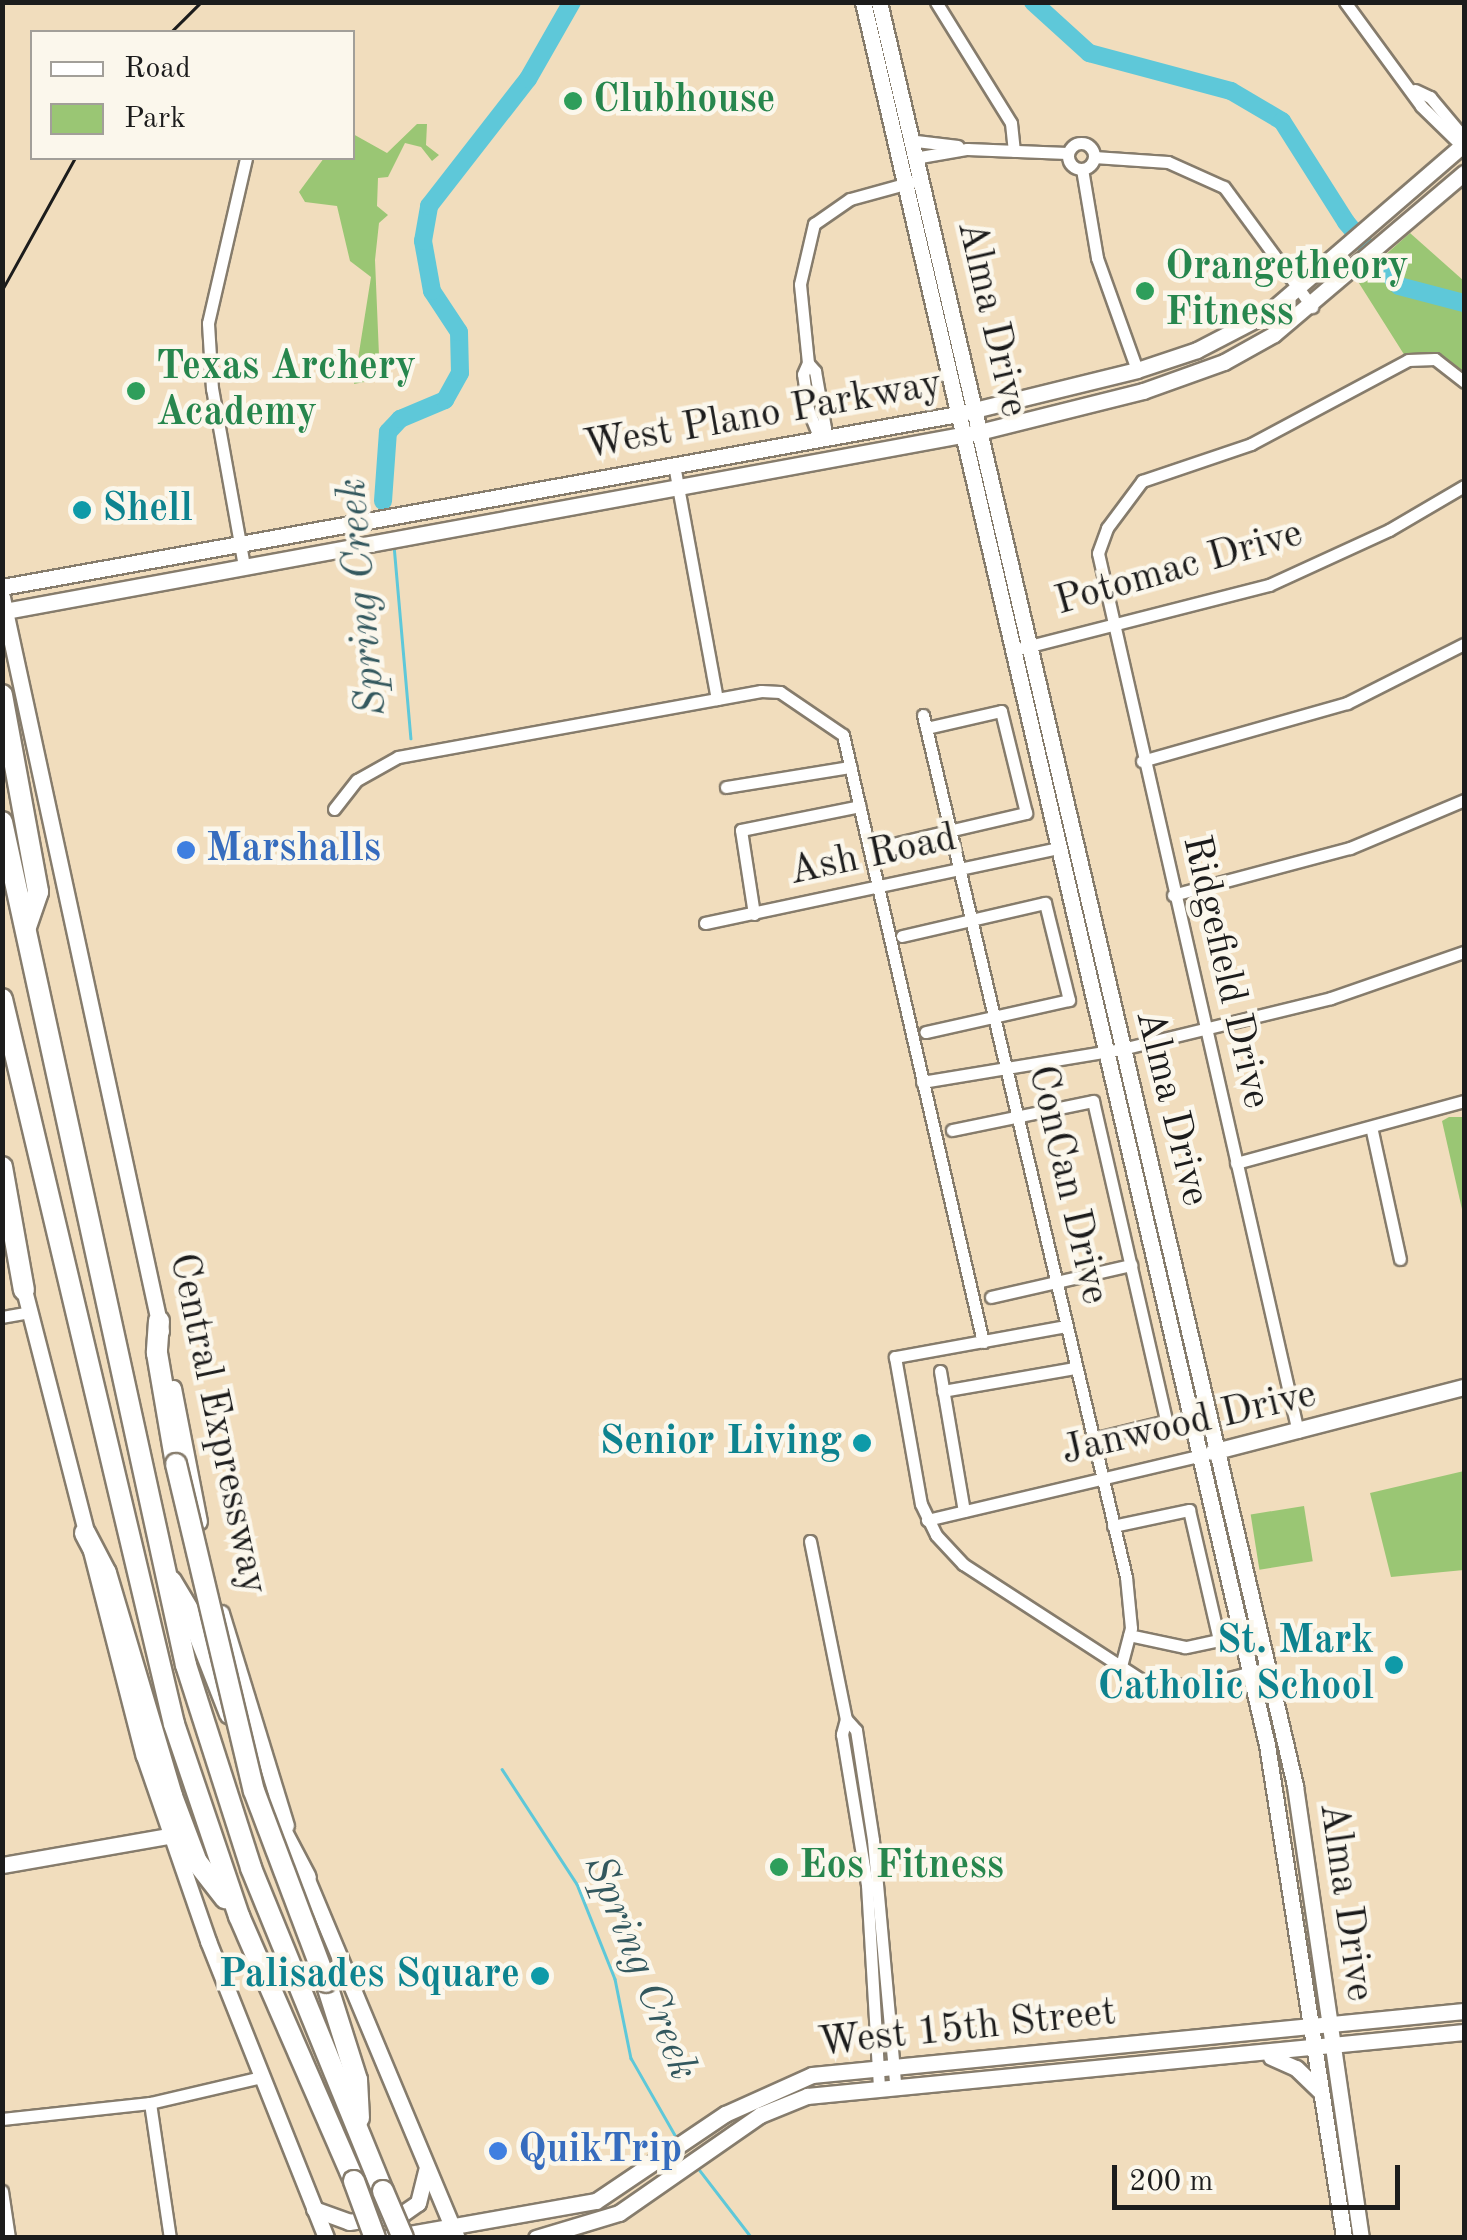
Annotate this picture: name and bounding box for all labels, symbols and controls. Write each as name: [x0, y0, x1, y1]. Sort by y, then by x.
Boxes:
legend: [30, 30, 355, 160]
text: Road: [124, 54, 191, 84]
place label: Clubhouse: [593, 77, 775, 125]
marker: Clubhouse: [562, 90, 584, 112]
text: Park: [124, 104, 186, 134]
street label: Alma Drive: [945, 216, 1037, 422]
place label: Orangetheory Fitness: [1165, 244, 1409, 338]
marker: Orangetheory Fitness: [1134, 280, 1156, 302]
place label: Texas Archery Academy: [156, 344, 416, 438]
street label: West Plano Parkway: [580, 361, 946, 471]
marker: Texas Archery Academy: [125, 380, 147, 402]
water label: Spring Creek: [328, 476, 398, 718]
place label: Shell: [102, 486, 193, 534]
marker: Shell: [71, 499, 93, 521]
street label: Potomac Drive: [1050, 511, 1308, 627]
street label: Ash Road: [785, 815, 961, 897]
place label: Marshalls: [206, 826, 381, 874]
street label: Ridgefield Drive: [1170, 831, 1280, 1113]
marker: Marshalls: [175, 839, 197, 861]
street label: Alma Drive: [1124, 1005, 1218, 1211]
street label: ConCan Drive: [1016, 1061, 1118, 1309]
street label: Central Expressway: [157, 1249, 277, 1599]
street label: Janwood Drive: [1057, 1371, 1321, 1477]
place label: Senior Living: [599, 1419, 842, 1467]
marker: Senior Living: [851, 1432, 873, 1454]
place label: St. Mark Catholic School: [1098, 1618, 1374, 1712]
marker: St. Mark Catholic School: [1383, 1654, 1405, 1676]
street label: Alma Drive: [1307, 1800, 1383, 2004]
place label: Eos Fitness: [799, 1843, 1004, 1891]
water label: Spring Creek: [572, 1848, 708, 2088]
marker: Eos Fitness: [768, 1856, 790, 1878]
place label: Palisades Square: [219, 1952, 520, 2000]
marker: Palisades Square: [529, 1965, 551, 1987]
street label: West 15th Street: [816, 1989, 1118, 2069]
place label: QuikTrip: [518, 2127, 682, 2175]
marker: QuikTrip: [487, 2140, 509, 2162]
scale bar: [1117, 2145, 1404, 2207]
text: 200 m: [1129, 2167, 1213, 2197]

